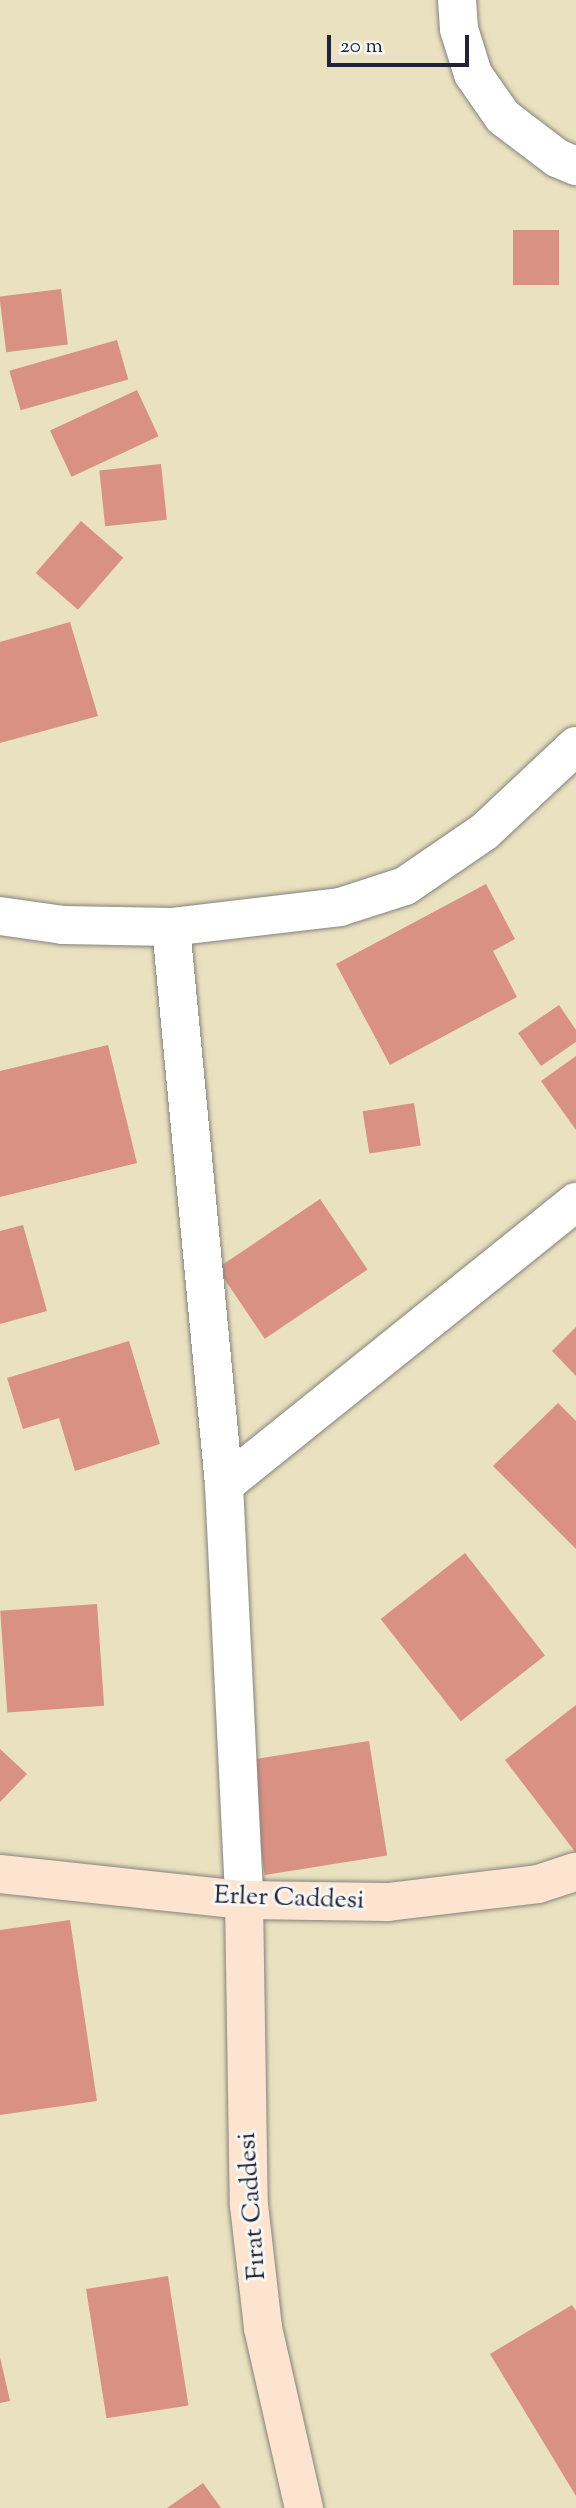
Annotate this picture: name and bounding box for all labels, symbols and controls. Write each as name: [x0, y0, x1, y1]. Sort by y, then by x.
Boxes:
scale bar: [331, 21, 473, 65]
text: 20 m: [340, 32, 383, 62]
street label: Erler Caddesi: [213, 1881, 365, 1917]
street label: Fırat Caddesi: [232, 2131, 274, 2281]

